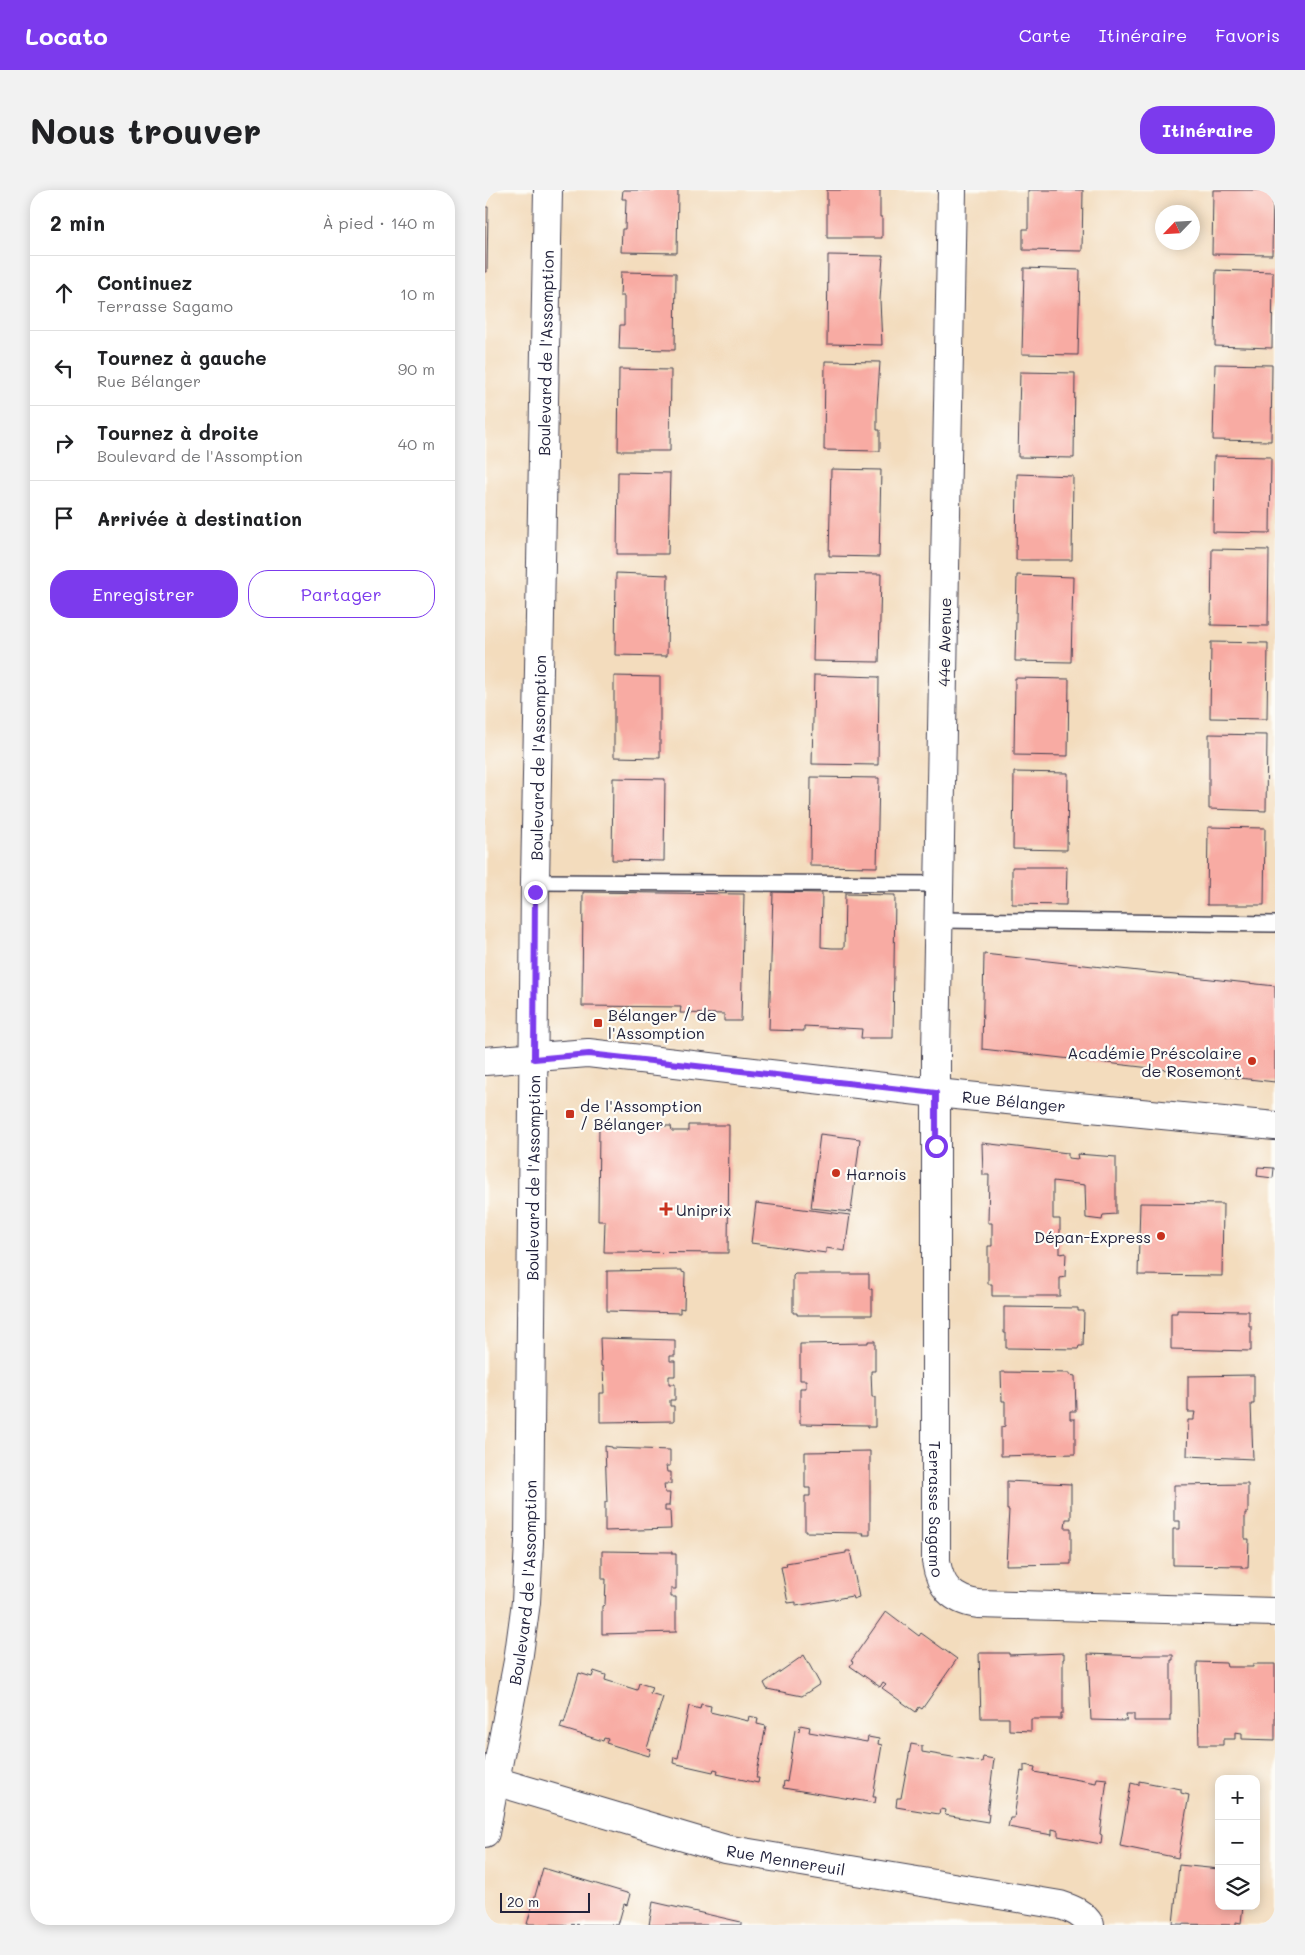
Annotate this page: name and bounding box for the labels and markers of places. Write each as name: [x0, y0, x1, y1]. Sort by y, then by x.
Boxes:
place label: Bélanger / de l'Assomption: [608, 1004, 717, 1043]
marker: Bélanger / de l'Assomption: [592, 1017, 604, 1029]
place label: Académie Préscolaire de Rosemont: [1067, 1042, 1242, 1081]
marker: Académie Préscolaire de Rosemont: [1246, 1055, 1258, 1067]
place label: de l'Assomption / Bélanger: [580, 1095, 702, 1134]
marker: de l'Assomption / Bélanger: [564, 1108, 576, 1120]
place label: Harnois: [846, 1163, 906, 1184]
marker: Harnois: [830, 1167, 842, 1179]
place label: Uniprix: [676, 1199, 731, 1220]
marker: Uniprix: [660, 1203, 672, 1215]
place label: Dépan-Express: [1034, 1226, 1151, 1247]
marker: Dépan-Express: [1155, 1230, 1167, 1242]

